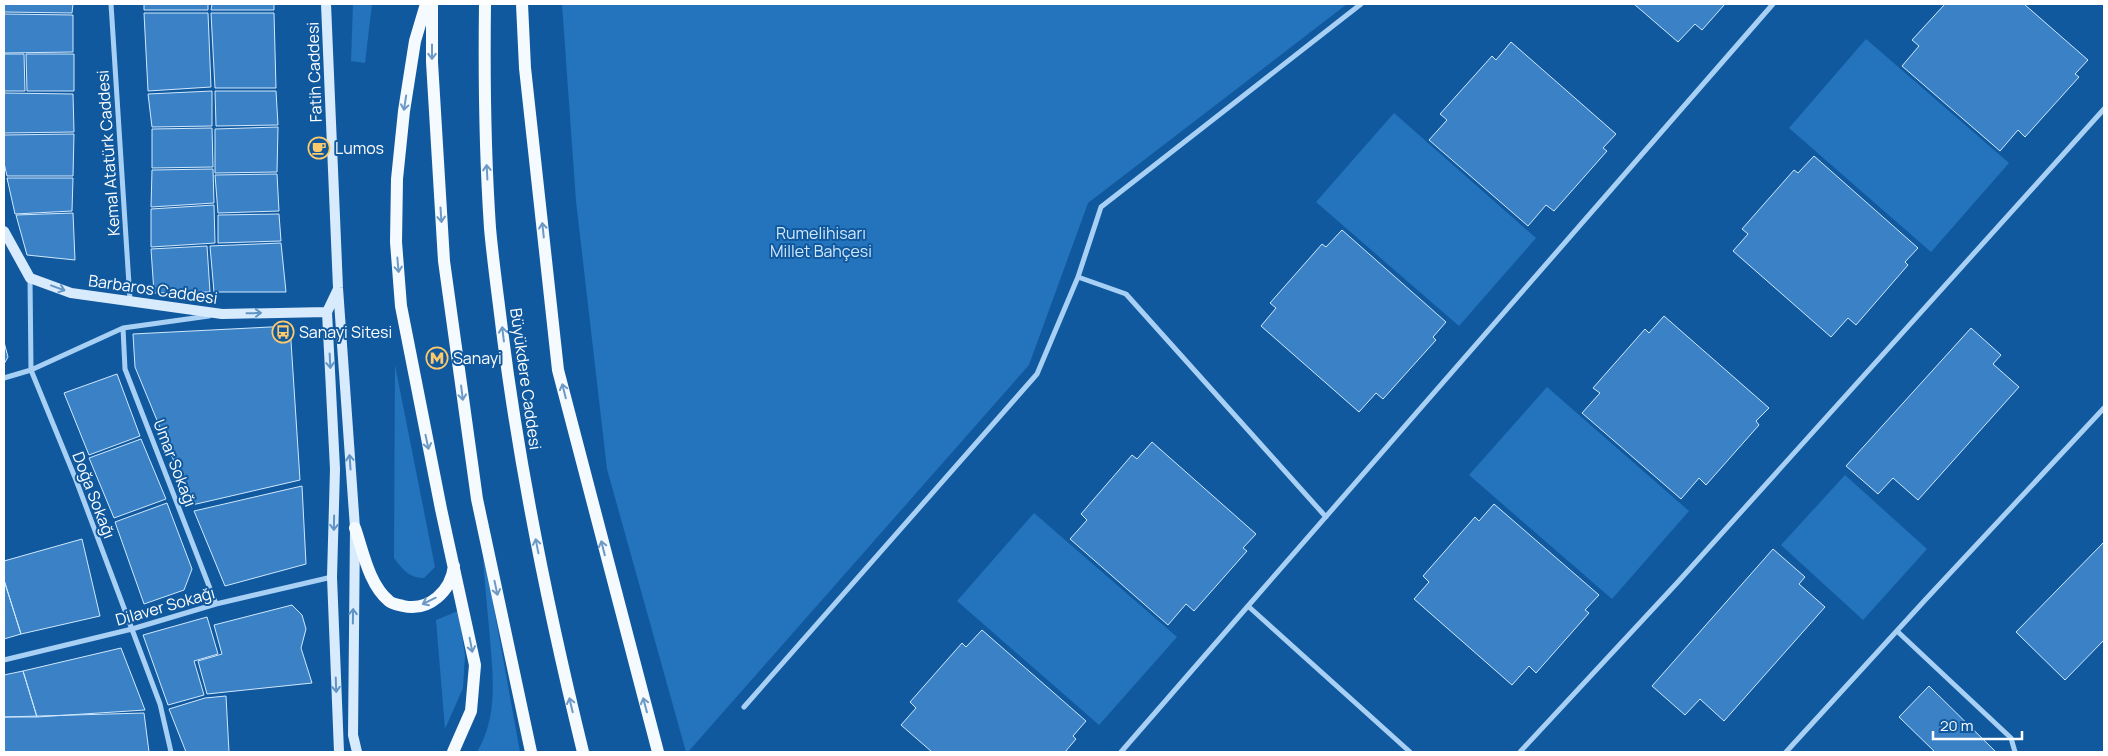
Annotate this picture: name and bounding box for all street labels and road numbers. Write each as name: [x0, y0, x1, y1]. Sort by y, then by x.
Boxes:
street label: Fatih Caddesi: [301, 22, 327, 122]
street label: Kemal Atatürk Caddesi: [91, 69, 125, 237]
street label: Barbaros Caddesi: [87, 269, 219, 309]
street label: Büyükdere Caddesi: [505, 307, 547, 451]
street label: Umar Sokağı: [148, 416, 202, 510]
street label: Doğa Sokağı: [67, 449, 121, 541]
street label: Dilaver Sokağı: [113, 581, 217, 631]

